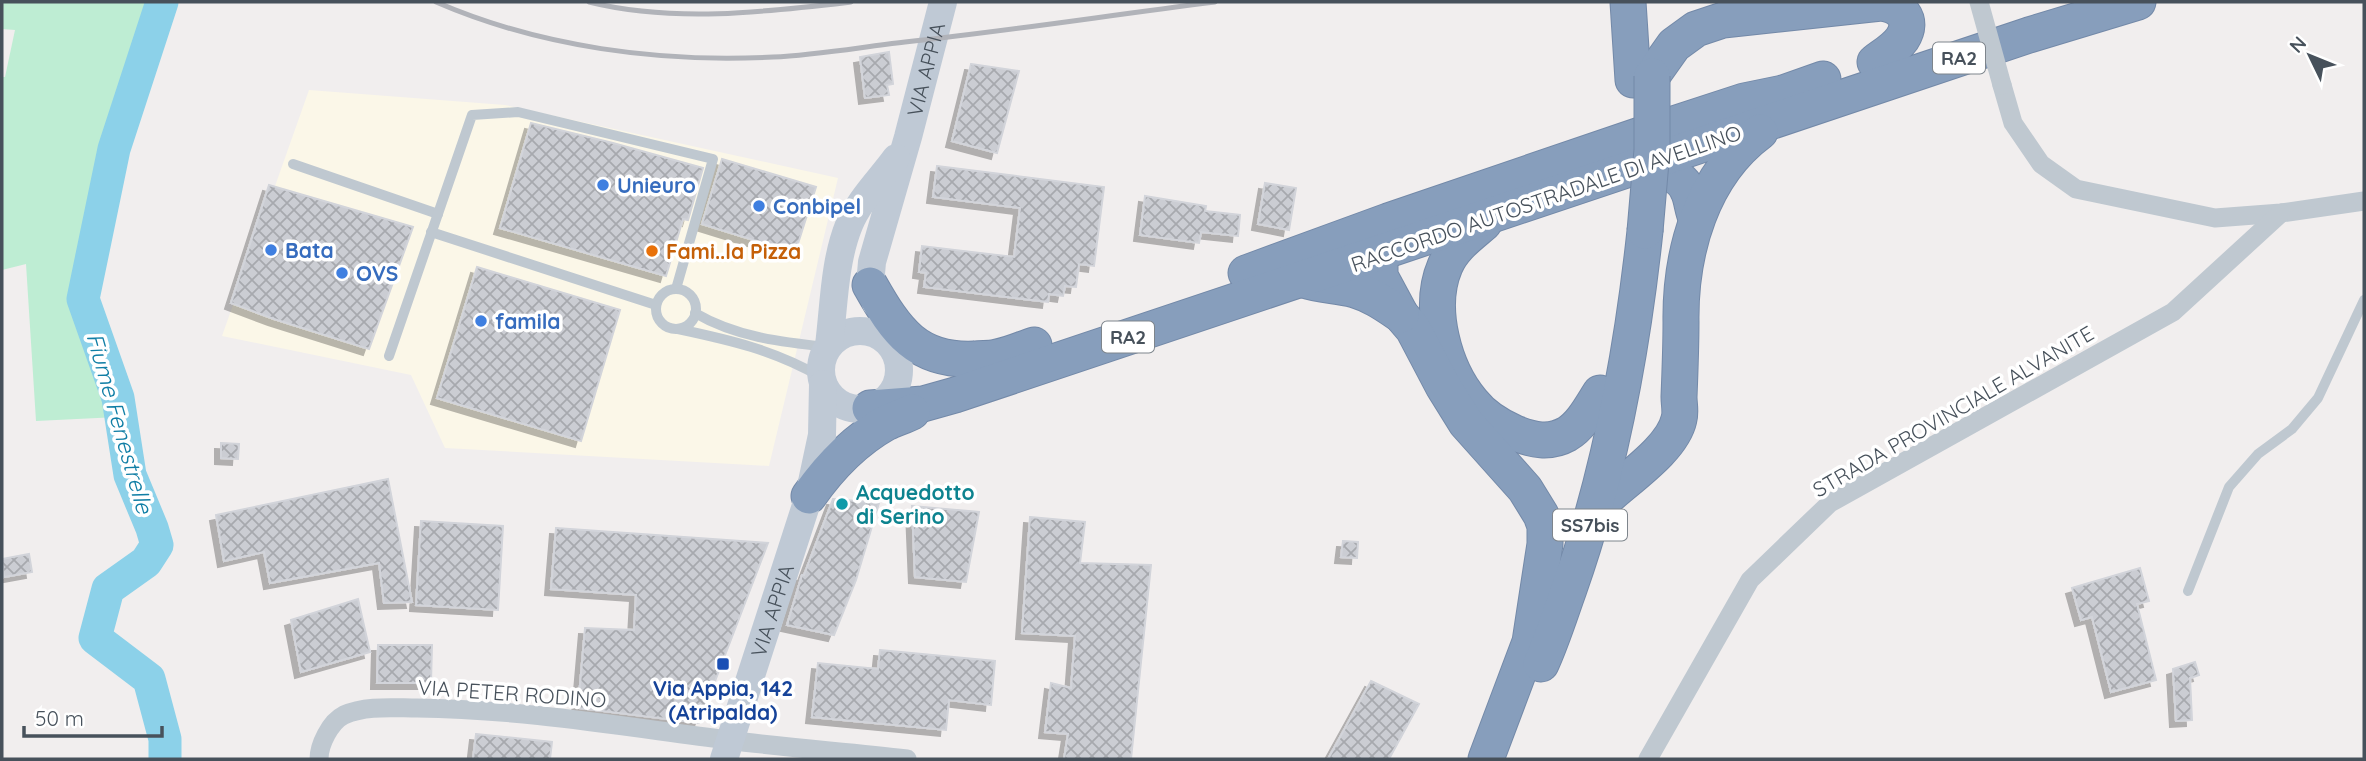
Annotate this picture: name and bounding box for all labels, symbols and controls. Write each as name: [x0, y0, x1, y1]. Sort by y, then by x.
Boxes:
street label: VIA APPIA: [901, 20, 950, 119]
north arrow: [2275, 21, 2345, 91]
text: N: [2284, 31, 2311, 58]
road number: RA2: [1933, 43, 1985, 74]
street label: RACCORDO AUTOSTRADALE DI AVELLINO: [1348, 119, 1744, 277]
place label: Unieuro: [617, 172, 696, 198]
marker: Unieuro: [595, 177, 611, 193]
place label: Conbipel: [773, 193, 861, 219]
marker: Conbipel: [751, 198, 767, 214]
place label: Bata: [285, 237, 334, 263]
place label: Fami..la Pizza: [666, 238, 801, 264]
marker: Bata: [263, 242, 279, 258]
marker: Fami..la Pizza: [644, 243, 660, 259]
place label: OVS: [356, 260, 398, 286]
marker: OVS: [334, 265, 350, 281]
place label: famila: [495, 308, 561, 334]
marker: famila: [473, 313, 489, 329]
street label: STRADA PROVINCIALE ALVANITE: [1808, 320, 2098, 502]
road number: RA2: [1102, 322, 1154, 352]
water label: Fiume Fenestrelle: [80, 329, 160, 518]
place label: Acquedotto di Serino: [856, 479, 975, 529]
marker: Acquedotto di Serino: [834, 496, 850, 512]
road number: SS7bis: [1553, 510, 1627, 540]
street label: VIA APPIA: [745, 561, 799, 660]
marker: Via Appia, 142 (Atripalda): [715, 656, 731, 672]
street label: VIA PETER RODINO: [417, 673, 607, 713]
place label: Via Appia, 142 (Atripalda): [653, 675, 793, 725]
scale bar: [24, 694, 163, 738]
text: 50 m: [35, 705, 84, 731]

